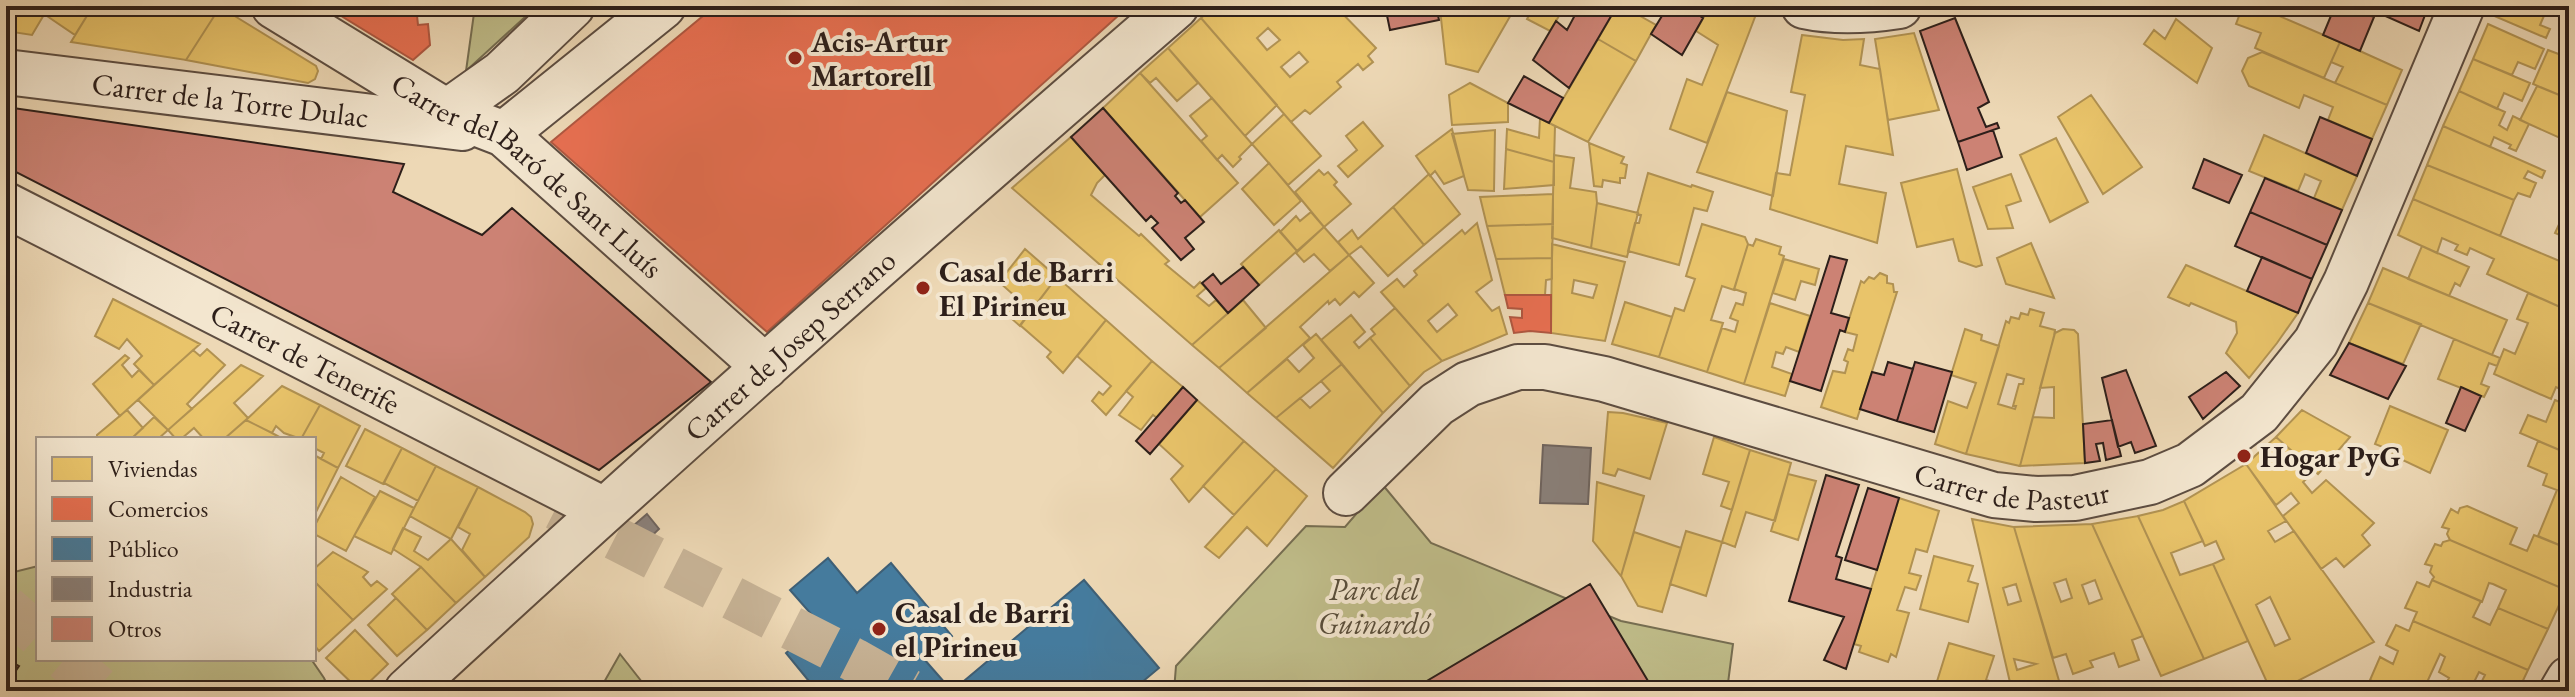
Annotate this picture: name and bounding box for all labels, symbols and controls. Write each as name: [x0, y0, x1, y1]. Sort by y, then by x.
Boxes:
place label: Acis-Artur Martorell: [810, 22, 948, 95]
marker: Acis-Artur Martorell: [786, 49, 804, 67]
street label: Carrer de la Torre Dulac: [90, 63, 371, 136]
street label: Carrer del Baró de Sant Lluís: [384, 63, 671, 286]
street label: Carrer de Josep Serrano: [676, 240, 904, 449]
place label: Casal de Barri El Pirineu: [939, 252, 1114, 325]
marker: Casal de Barri El Pirineu: [914, 279, 932, 297]
street label: Carrer de Tenerife: [204, 293, 407, 422]
legend: [36, 437, 316, 661]
place label: Hogar PyG: [2260, 437, 2401, 476]
marker: Hogar PyG: [2235, 447, 2253, 465]
text: Viviendas: [108, 453, 197, 484]
street label: Carrer de Pasteur: [1910, 453, 2113, 519]
text: Comercios: [108, 493, 208, 524]
text: Público: [108, 533, 179, 564]
park label: Parc del Guinardó: [1318, 570, 1432, 643]
text: Industria: [108, 573, 193, 604]
place label: Casal de Barri el Pirineu: [895, 593, 1070, 666]
text: Otros: [108, 613, 162, 644]
marker: Casal de Barri el Pirineu: [870, 620, 888, 638]

